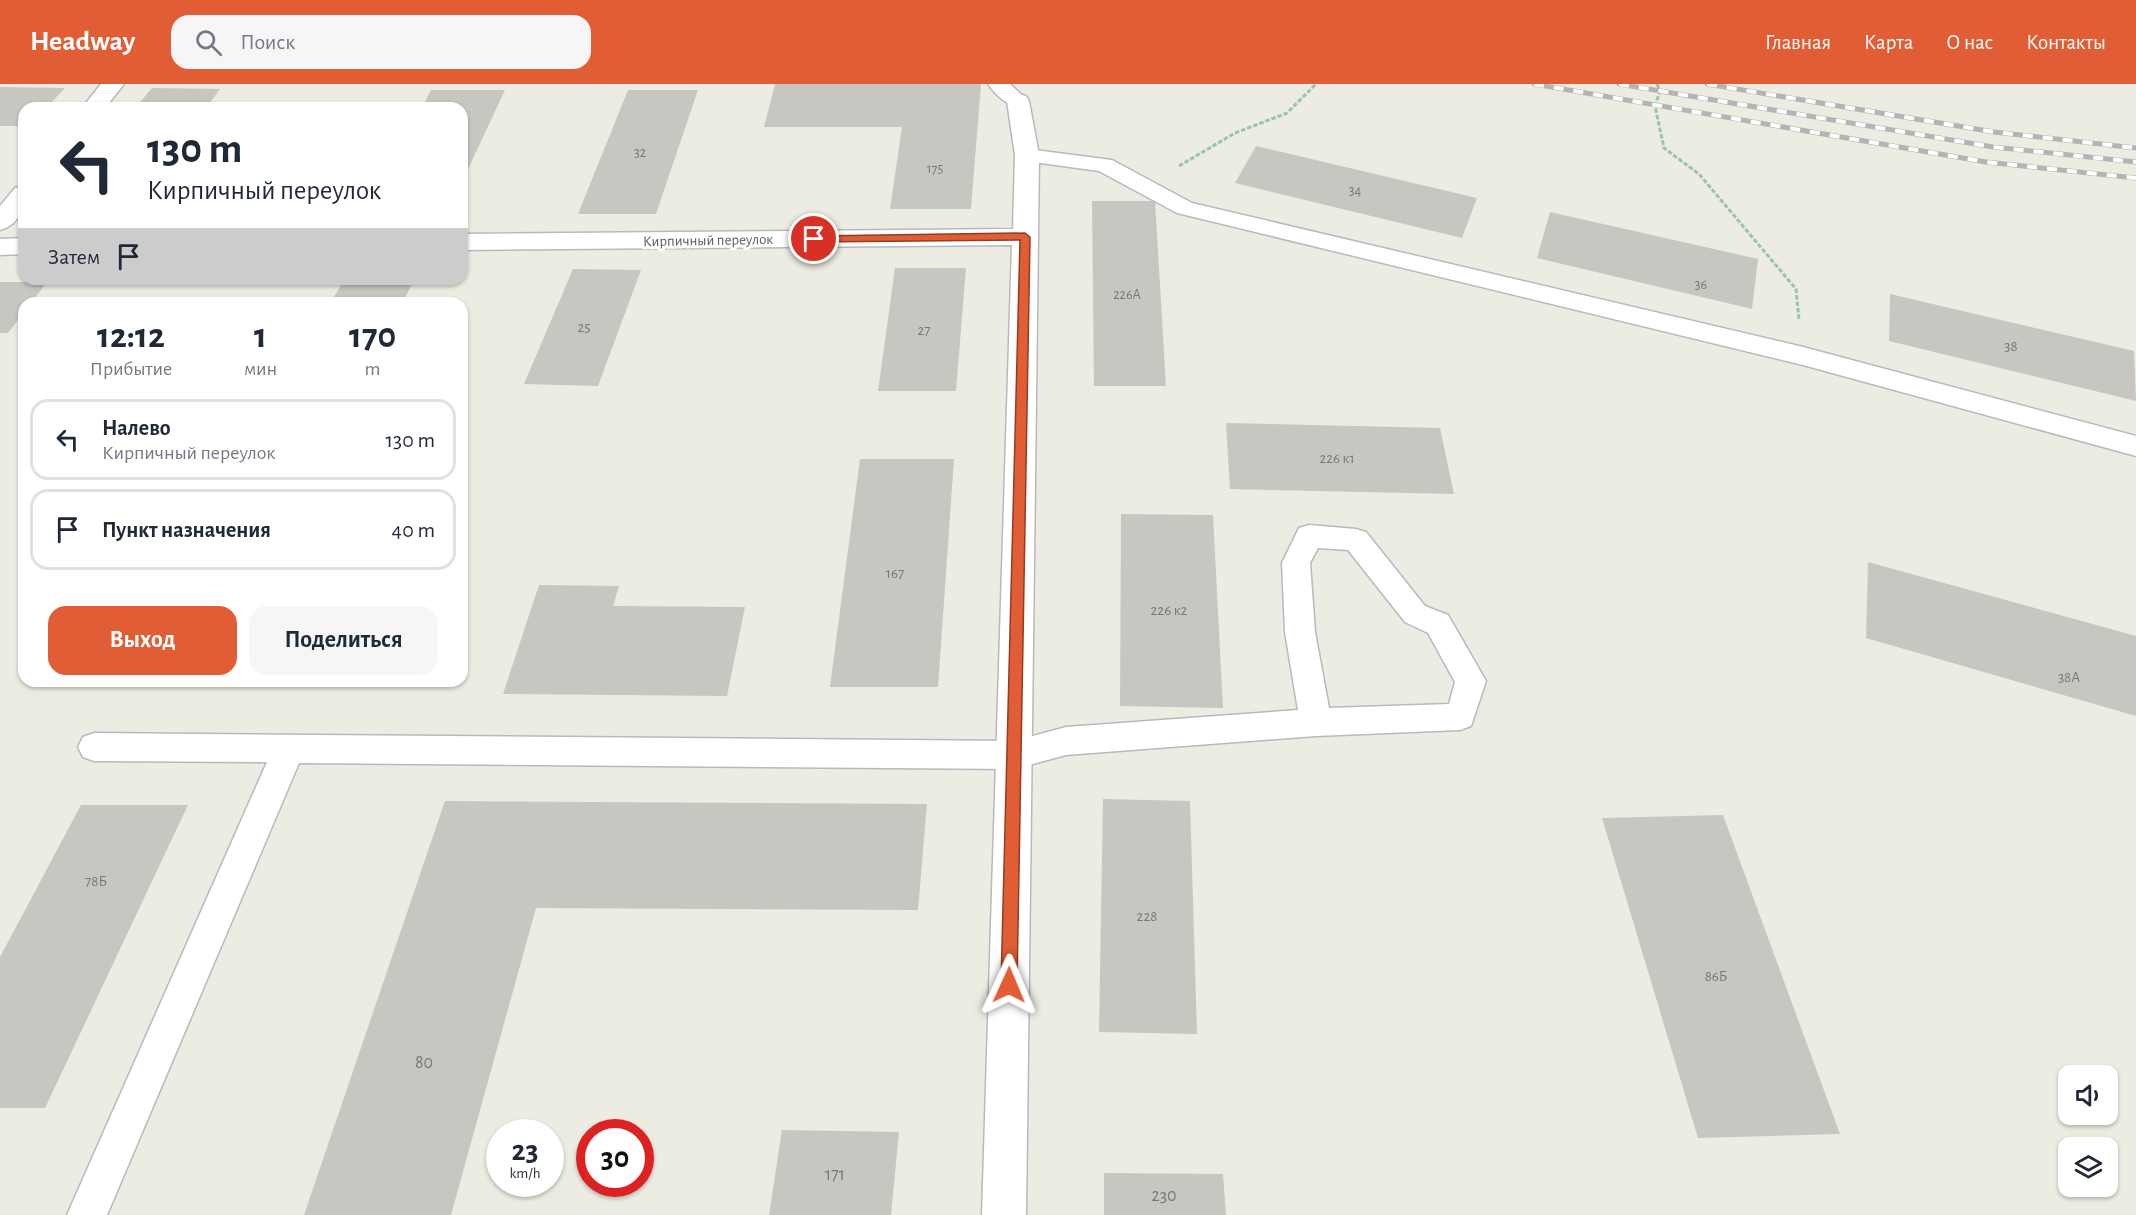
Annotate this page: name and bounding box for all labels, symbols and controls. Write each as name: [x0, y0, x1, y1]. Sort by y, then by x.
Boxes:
search box: [171, 15, 591, 69]
icon: search: [192, 26, 225, 59]
text: Headway: [30, 28, 135, 56]
text: Поиск: [240, 31, 295, 53]
text: Главная: [1765, 32, 1831, 53]
text: Карта: [1864, 32, 1913, 53]
text: О нас: [1946, 32, 1993, 53]
text: Контакты: [2026, 32, 2106, 53]
icon: left: [48, 126, 126, 204]
text: 130 m: [147, 128, 242, 170]
house number: 32: [634, 146, 646, 160]
house number: 175: [927, 162, 943, 176]
text: Кирпичный переулок: [147, 177, 381, 204]
house number: 34: [1349, 184, 1362, 198]
pin: [788, 213, 839, 264]
icon: arrive: [797, 222, 830, 255]
street label: Кирпичный переулок: [643, 232, 773, 249]
icon: arrive: [112, 240, 145, 273]
text: Затем: [48, 246, 100, 268]
house number: 36: [1695, 278, 1707, 292]
house number: 226А: [1113, 288, 1141, 302]
text: 12:12: [97, 318, 165, 354]
text: 1: [254, 318, 267, 354]
text: 170: [349, 318, 396, 354]
house number: 25: [577, 320, 591, 335]
house number: 27: [917, 323, 931, 338]
house number: 38: [2004, 339, 2018, 354]
text: Прибытие: [90, 359, 172, 379]
text: мин: [244, 359, 277, 379]
text: m: [365, 359, 381, 379]
text: Налево: [102, 417, 171, 439]
icon: left: [51, 423, 84, 456]
text: 130 m: [386, 429, 435, 451]
text: Кирпичный переулок: [102, 443, 276, 463]
house number: 226 к1: [1319, 451, 1355, 466]
icon: arrive: [51, 513, 84, 546]
text: Пункт назначения: [102, 519, 271, 541]
text: 40 m: [392, 519, 435, 541]
house number: 167: [886, 566, 904, 581]
house number: 226 к2: [1151, 603, 1188, 618]
button: Выход: [48, 606, 237, 675]
button: Поделиться: [249, 606, 438, 675]
house number: 38А: [2058, 670, 2080, 685]
house number: 78Б: [85, 874, 107, 889]
house number: 228: [1137, 909, 1157, 924]
position arrow: [977, 953, 1041, 1017]
house number: 86Б: [1705, 969, 1727, 984]
house number: 80: [415, 1054, 433, 1072]
map controls: [2058, 1065, 2118, 1197]
button: sound: [2058, 1065, 2118, 1125]
speed limit sign: 30: [576, 1119, 654, 1197]
text: 23: [511, 1136, 539, 1166]
button: layers: [2058, 1137, 2118, 1197]
text: km/h: [510, 1166, 540, 1181]
house number: 171: [825, 1166, 845, 1184]
house number: 230: [1151, 1187, 1177, 1205]

